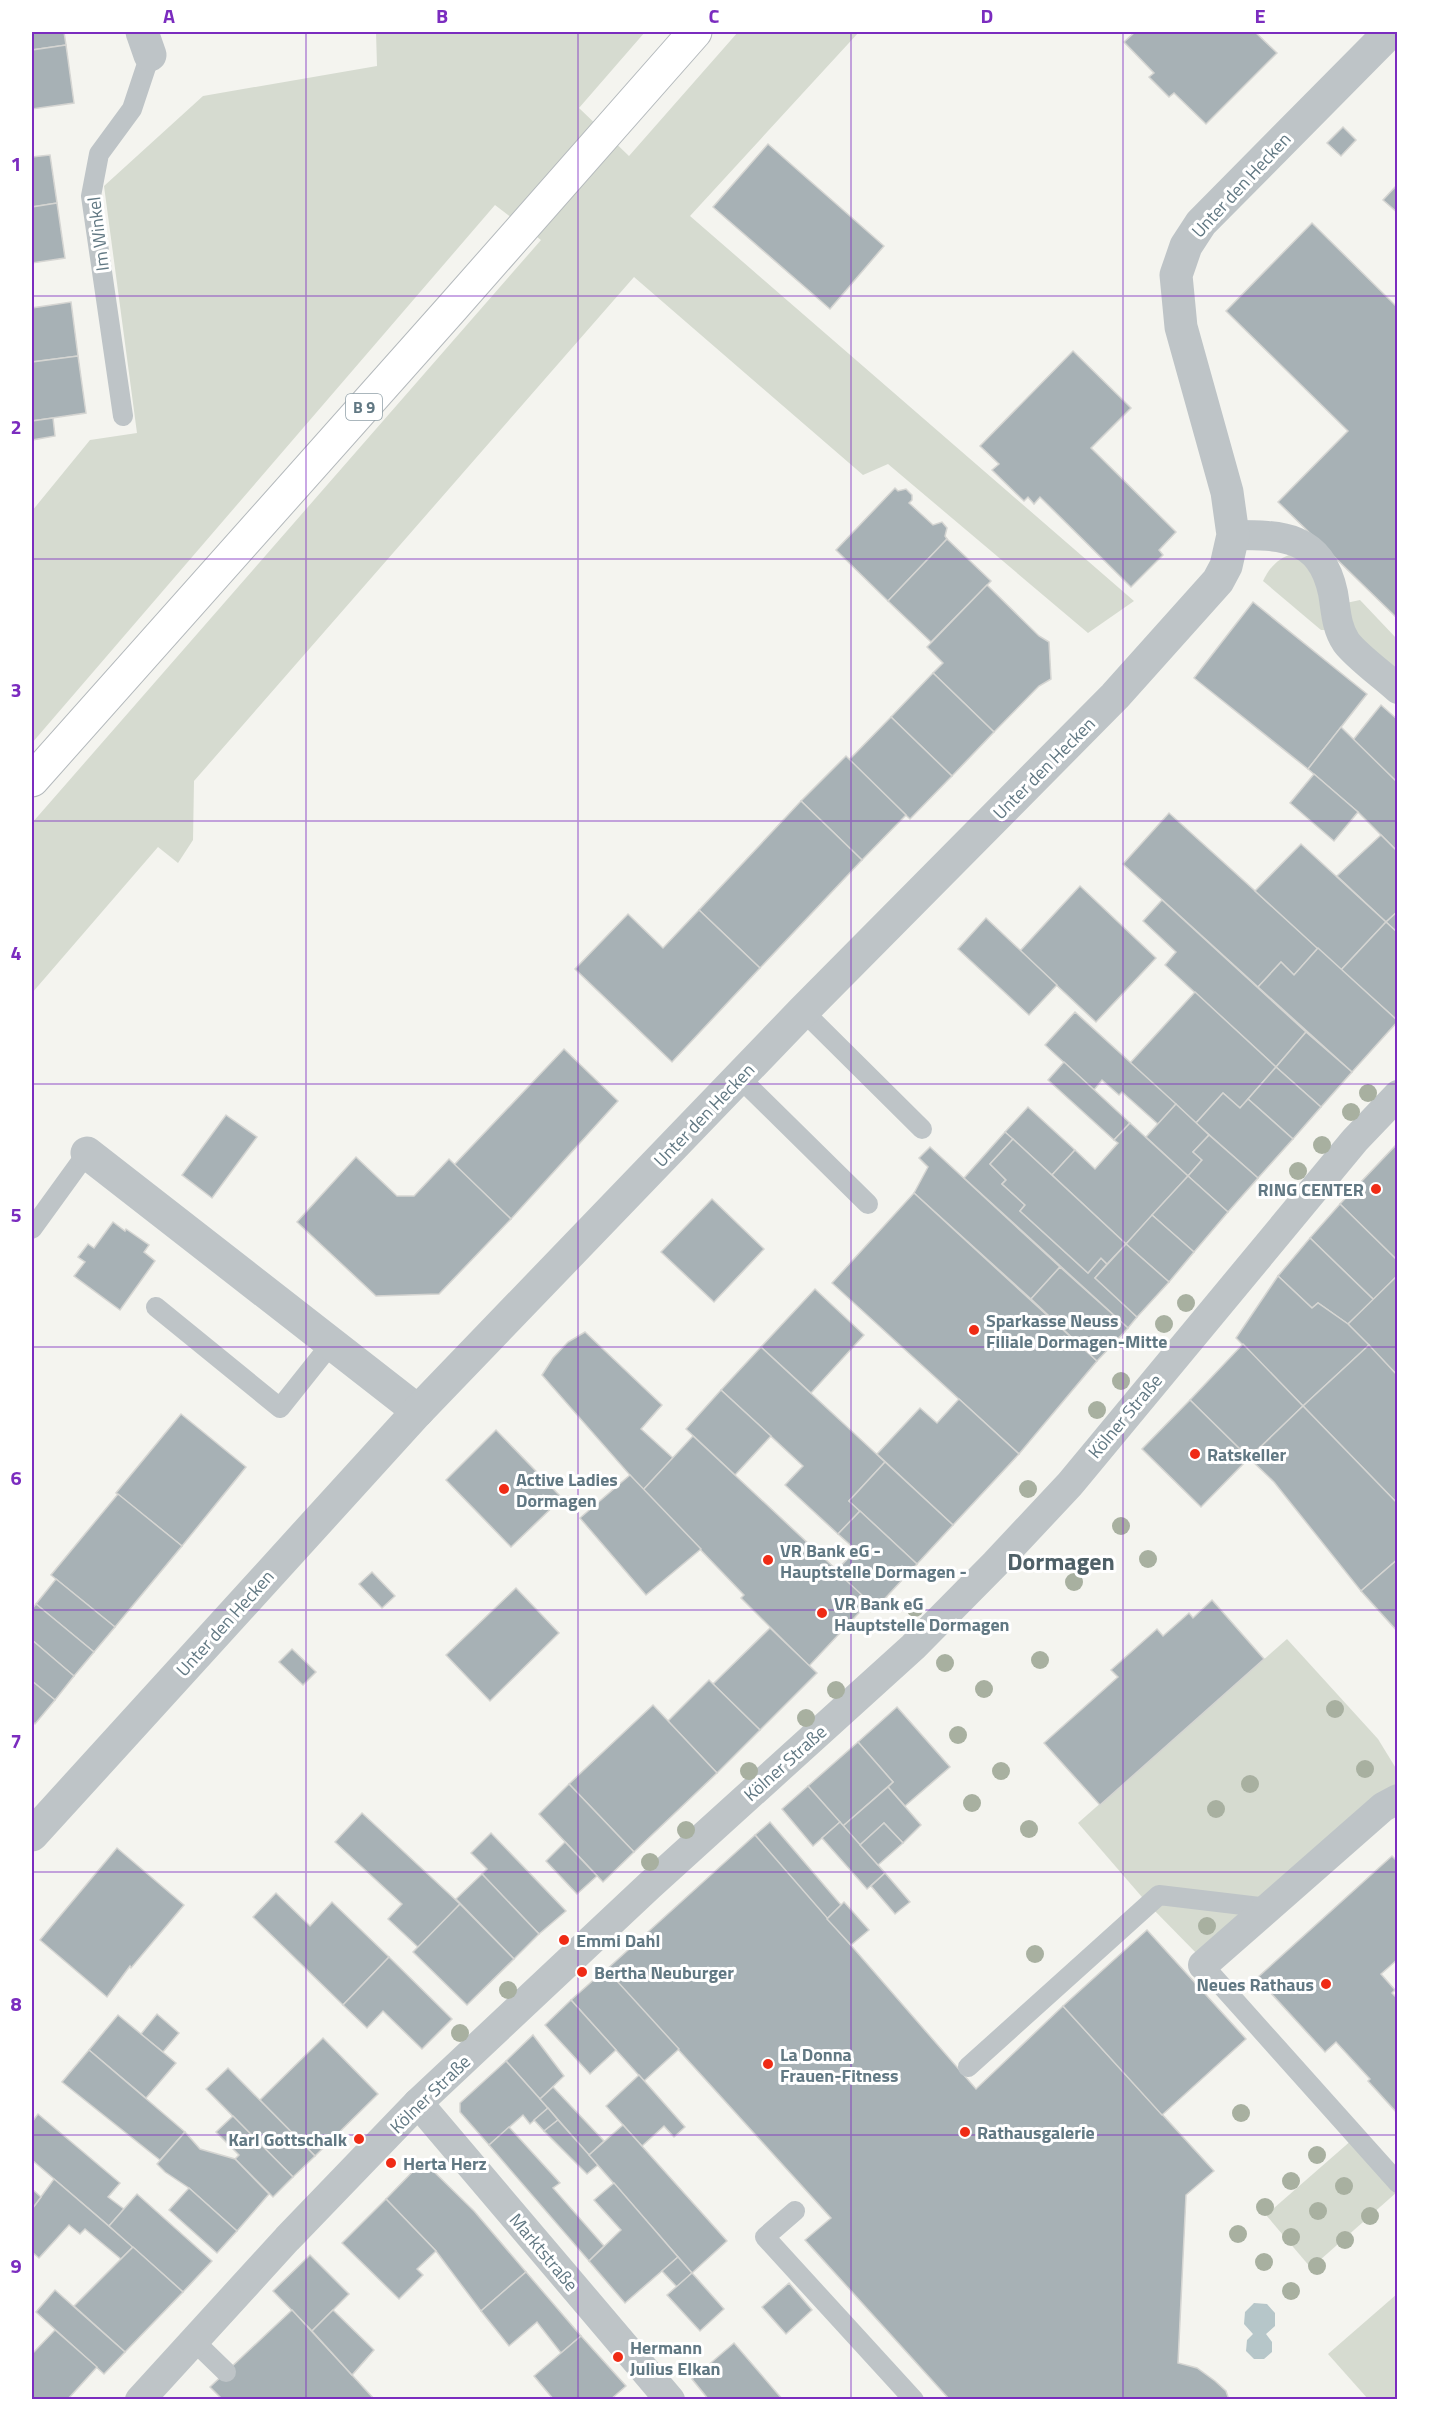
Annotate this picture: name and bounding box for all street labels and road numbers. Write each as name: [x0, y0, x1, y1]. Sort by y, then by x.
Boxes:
street label: Unter den Hecken: [1185, 126, 1297, 244]
street label: Im Winkel: [80, 195, 116, 273]
road number: B 9: [346, 394, 382, 420]
street label: Unter den Hecken: [987, 711, 1101, 825]
street label: Unter den Hecken: [647, 1057, 761, 1173]
street label: Kölner Straße: [1081, 1368, 1169, 1464]
street label: Unter den Hecken: [170, 1564, 280, 1682]
street label: Kölner Straße: [738, 1718, 832, 1808]
street label: Kölner Straße: [384, 2048, 476, 2140]
street label: Marktstraße: [503, 2207, 585, 2297]

